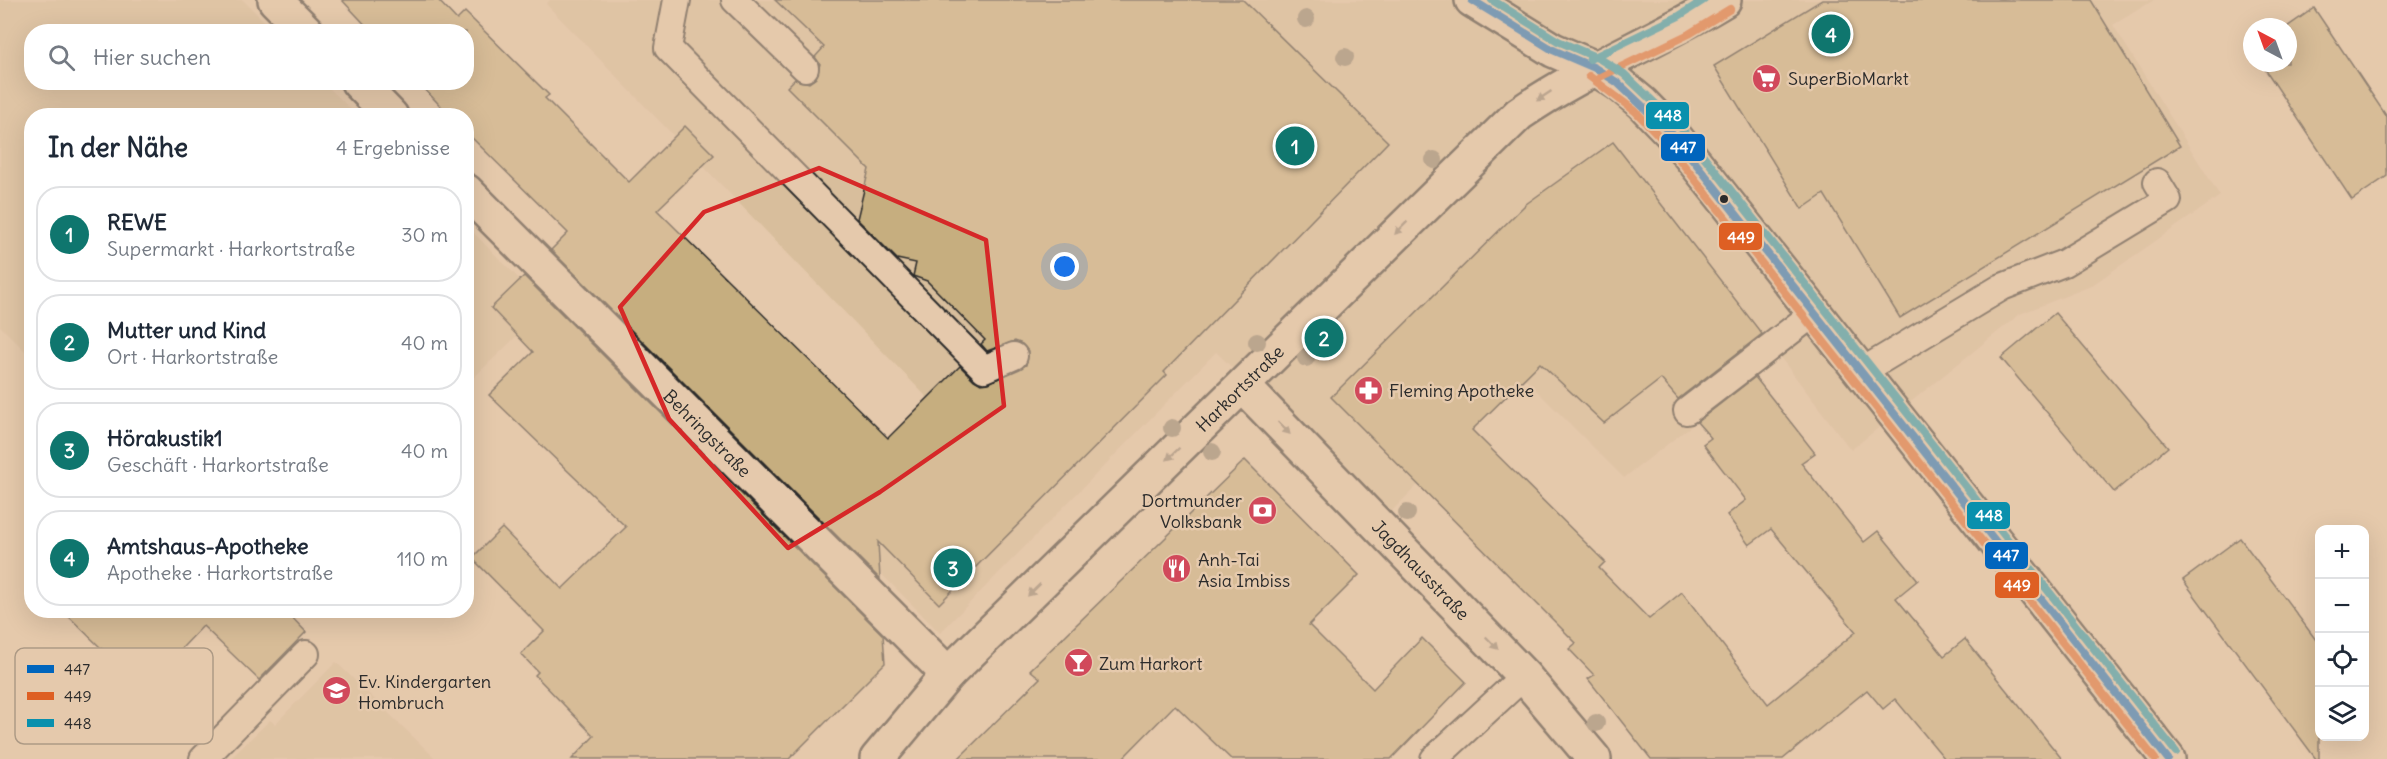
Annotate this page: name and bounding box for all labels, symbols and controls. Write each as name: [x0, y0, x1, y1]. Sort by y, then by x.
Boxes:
pin: 4: [1812, 12, 1850, 57]
north arrow: [2243, 18, 2297, 72]
search box: [24, 24, 474, 90]
icon: search: [45, 41, 78, 74]
text: Hier suchen: [93, 43, 211, 71]
supermarket icon: SuperBioMarkt: [1751, 62, 1783, 94]
place label: SuperBioMarkt: [1788, 67, 1909, 90]
one-way arrow: [1536, 91, 1553, 102]
line badge: 448: [1645, 101, 1690, 130]
text: 448: [1654, 105, 1682, 125]
pin: 1: [1276, 124, 1314, 168]
text: In der Nähe: [48, 131, 188, 164]
line badge: 447: [1660, 133, 1706, 162]
text: 4 Ergebnisse: [336, 135, 450, 160]
text: 447: [1670, 137, 1696, 157]
unlabelled marker: [1718, 193, 1730, 205]
text: REWE: [107, 208, 167, 236]
one-way arrow: [1395, 221, 1409, 235]
text: 1: [66, 222, 73, 247]
text: 30 m: [401, 222, 448, 247]
line badge: 449: [1718, 222, 1763, 251]
text: 449: [1727, 227, 1755, 247]
text: Supermarkt · Harkortstraße: [107, 236, 355, 261]
your location: [1050, 252, 1079, 281]
text: Mutter und Kind: [107, 316, 266, 344]
pin: 2: [1304, 316, 1344, 360]
text: 2: [64, 330, 75, 355]
text: 40 m: [401, 330, 448, 355]
street label: Harkortstraße: [1191, 340, 1288, 436]
text: Ort · Harkortstraße: [107, 344, 278, 369]
pharmacy icon: Fleming Apotheke: [1352, 374, 1384, 406]
place label: Fleming Apotheke: [1389, 379, 1534, 402]
street label: Behringstraße: [659, 384, 756, 482]
one-way arrow: [1276, 420, 1290, 434]
text: Hörakustik1: [107, 424, 223, 452]
text: 3: [64, 438, 75, 463]
text: 40 m: [401, 438, 448, 463]
one-way arrow: [1166, 447, 1181, 461]
text: Geschäft · Harkortstraße: [107, 452, 329, 477]
place label: Dortmunder Volksbank: [1142, 489, 1243, 533]
bank icon: Dortmunder Volksbank: [1247, 494, 1279, 526]
line badge: 448: [1966, 501, 2011, 530]
text: 448: [1975, 505, 2003, 525]
street label: Jagdhausstraße: [1367, 515, 1475, 625]
map controls: [2315, 525, 2369, 741]
button: +: [2315, 525, 2369, 579]
text: Amtshaus-Apotheke: [107, 532, 309, 560]
line badge: 447: [1984, 541, 2029, 570]
text: 447: [1993, 545, 2019, 565]
text: 4: [64, 546, 75, 571]
text: 110 m: [397, 546, 448, 571]
pin: 3: [934, 546, 972, 590]
place label: Anh-Tai Asia Imbiss: [1198, 548, 1290, 592]
restaurant icon: Anh-Tai Asia Imbiss: [1161, 553, 1193, 585]
text: Apotheke · Harkortstraße: [107, 560, 333, 585]
line badge: 449: [1994, 571, 2040, 599]
text: 449: [2003, 575, 2031, 595]
button: −: [2315, 579, 2369, 633]
one-way arrow: [1027, 583, 1041, 597]
button: locate: [2315, 633, 2369, 687]
one-way arrow: [1485, 636, 1499, 650]
bar icon: Zum Harkort: [1062, 647, 1094, 679]
legend: [15, 648, 213, 744]
place label: Zum Harkort: [1099, 652, 1203, 675]
text: 447: [64, 659, 90, 679]
place label: Ev. Kindergarten Hombruch: [358, 670, 491, 714]
school or university icon: Ev. Kindergarten Hombruch: [321, 675, 353, 707]
text: 449: [64, 686, 92, 706]
button: layers: [2315, 687, 2369, 741]
text: 448: [64, 713, 92, 733]

